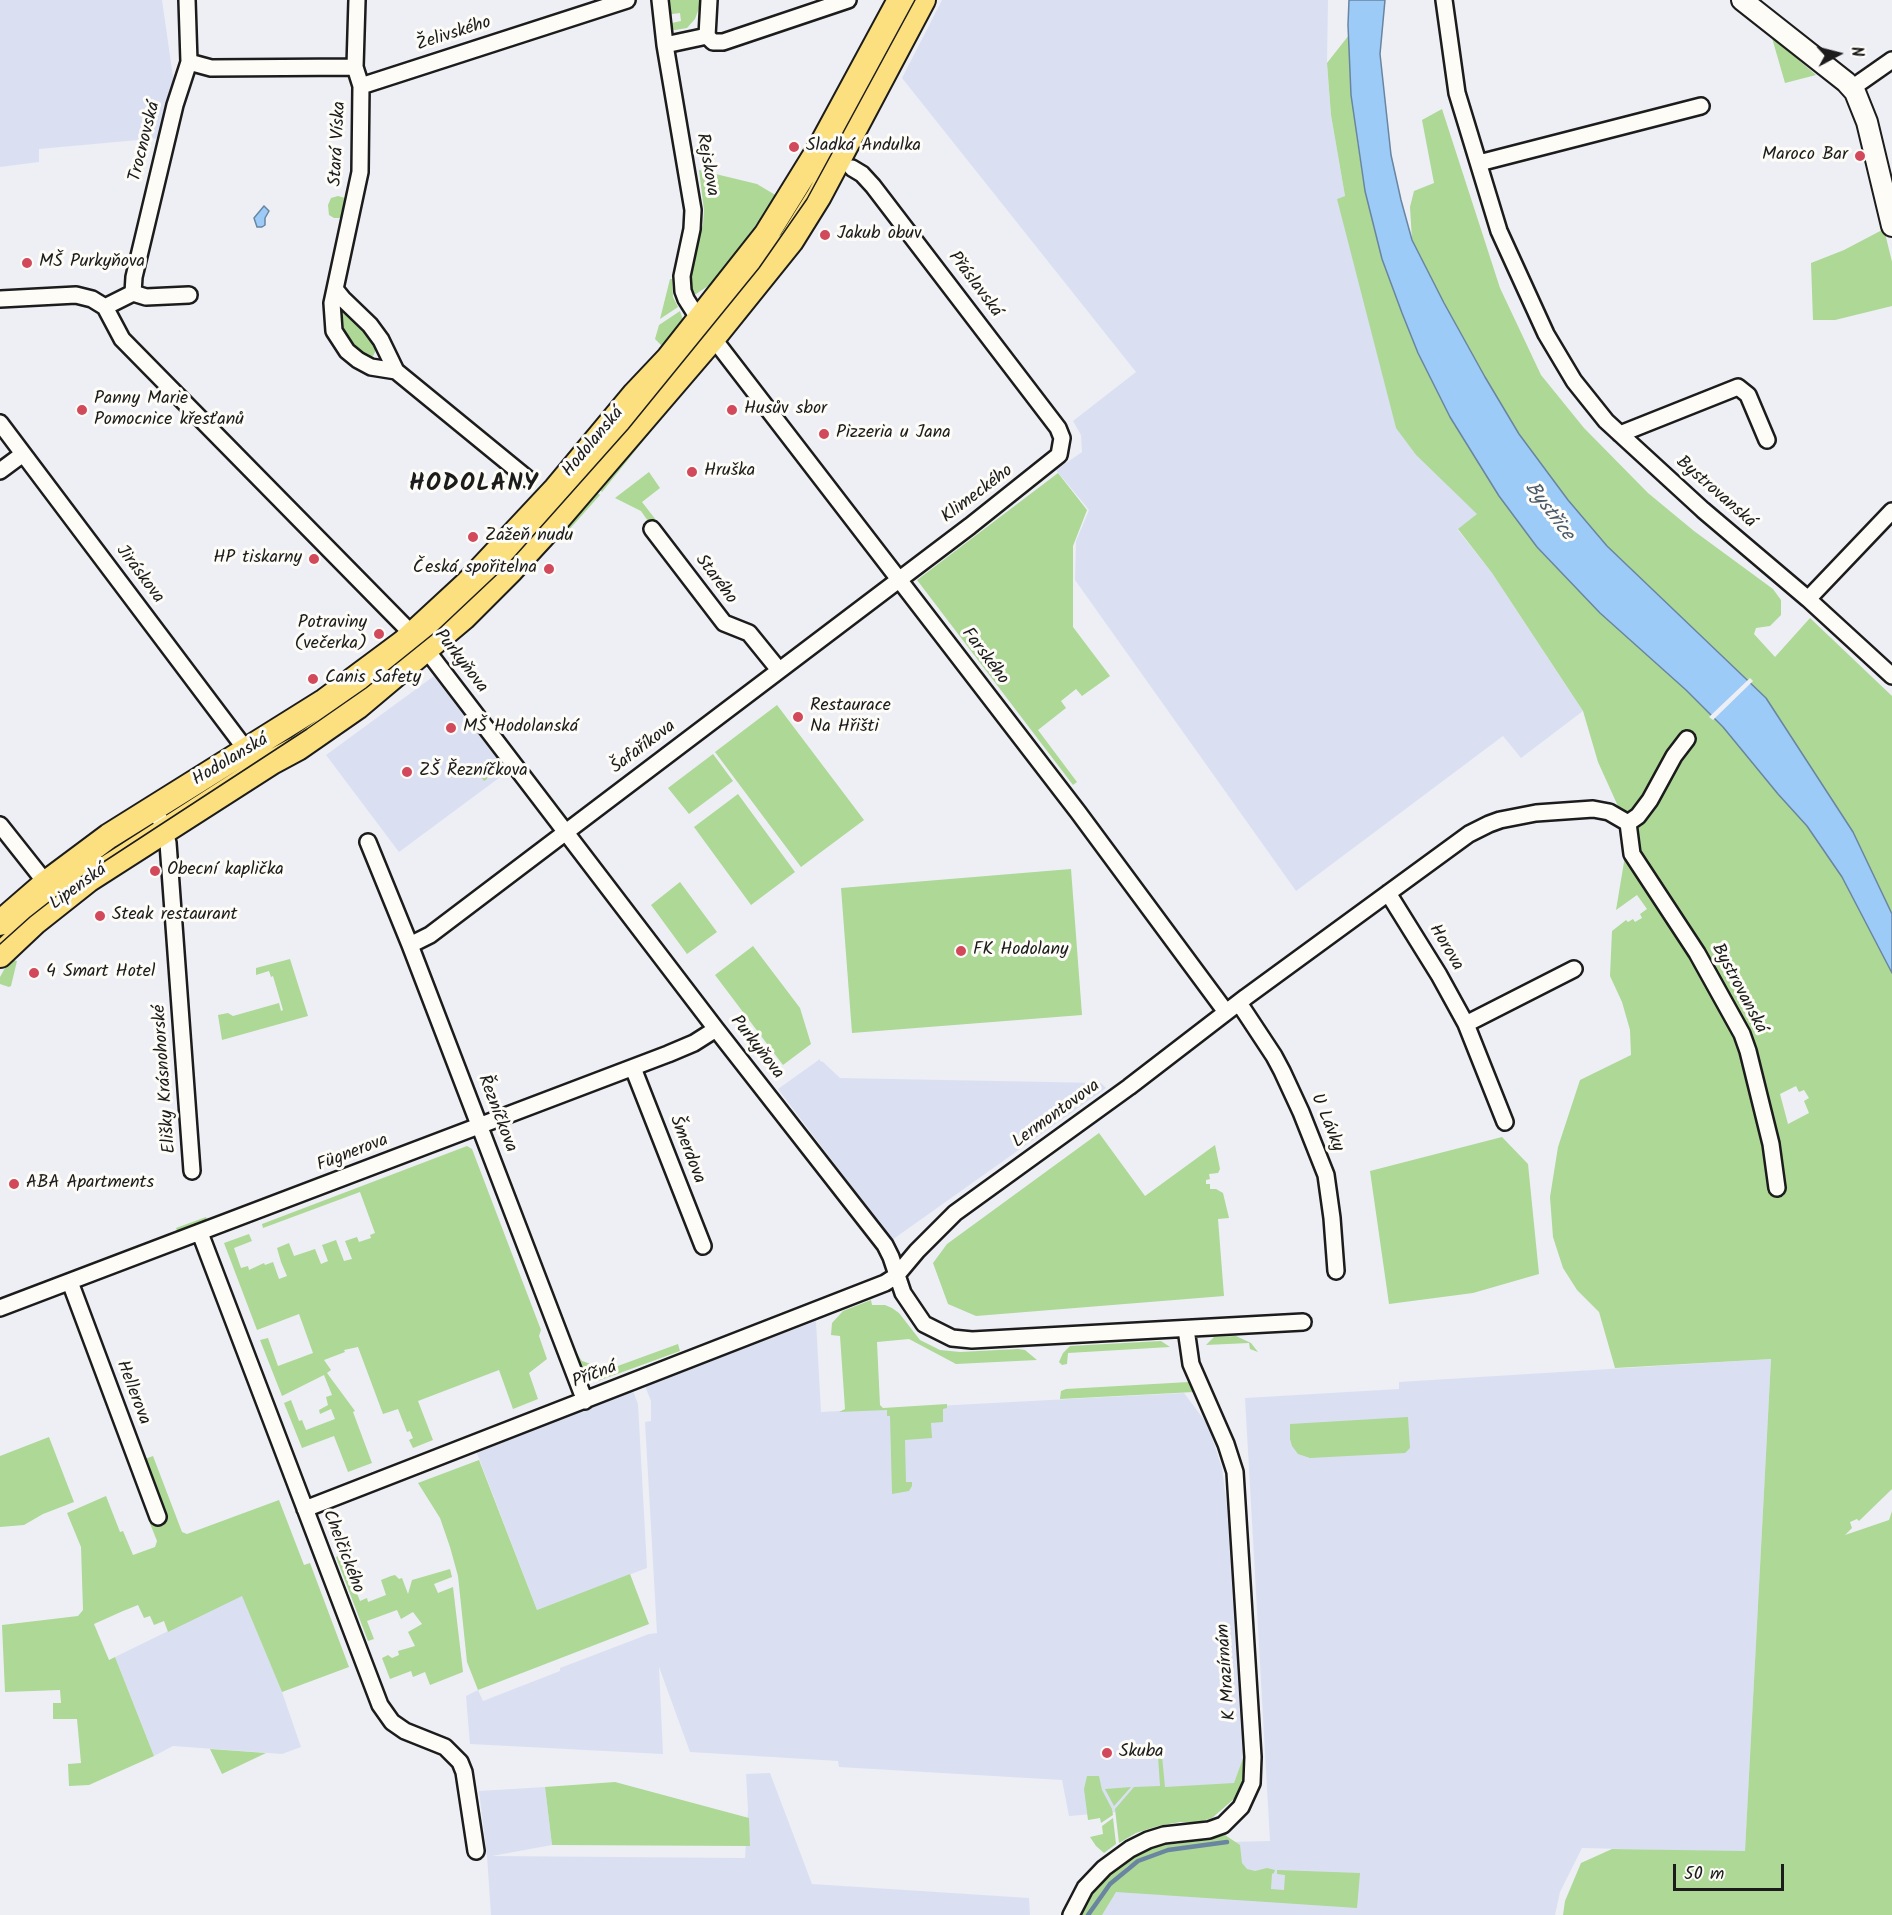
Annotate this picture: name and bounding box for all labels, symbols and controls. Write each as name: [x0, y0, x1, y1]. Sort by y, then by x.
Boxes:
street label: Želivského: [414, 13, 494, 57]
north arrow: [1808, 24, 1868, 84]
text: N: [1843, 45, 1869, 58]
street label: Trocnovská: [126, 100, 166, 184]
street label: Stará Víska: [326, 101, 352, 187]
street label: Rejskova: [690, 132, 722, 198]
place label: Sladká Andulka: [806, 136, 921, 158]
marker: Sladká Andulka: [787, 140, 801, 154]
place label: Maroco Bar: [1762, 145, 1848, 167]
marker: Maroco Bar: [1853, 149, 1867, 163]
place label: Jakub obuv: [837, 224, 921, 246]
marker: Jakub obuv: [818, 228, 832, 242]
street label: Přáslavská: [942, 248, 1006, 322]
place label: MŠ Purkyňova: [39, 252, 145, 274]
marker: MŠ Purkyňova: [20, 256, 34, 270]
place label: Panny Marie Pomocnice křesťanů: [94, 389, 244, 432]
place label: Husův sbor: [744, 399, 827, 421]
marker: Panny Marie Pomocnice křesťanů: [75, 403, 89, 417]
marker: Husův sbor: [725, 403, 739, 417]
street label: Hodolanská: [559, 404, 629, 482]
place label: Pizzeria u Jana: [836, 423, 951, 445]
marker: Pizzeria u Jana: [817, 427, 831, 441]
street label: Bystrovanská: [1671, 452, 1759, 534]
place label: Hruška: [704, 461, 755, 483]
street label: Klimeckého: [938, 461, 1018, 529]
marker: Hruška: [685, 465, 699, 479]
district label: HODOLANY: [409, 472, 539, 500]
water label: Bystřice: [1518, 478, 1578, 546]
place label: Zažeň nudu: [485, 526, 573, 548]
marker: Zažeň nudu: [466, 530, 480, 544]
street label: Jiráskova: [110, 542, 168, 608]
place label: HP tiskarny: [213, 548, 302, 570]
street label: Starého: [689, 551, 741, 609]
marker: HP tiskarny: [307, 552, 321, 566]
place label: Česká spořitelna: [413, 558, 537, 580]
marker: Česká spořitelna: [542, 562, 556, 576]
place label: Potraviny (večerka): [295, 613, 367, 656]
street label: Farského: [956, 624, 1012, 690]
street label: Purkyňova: [428, 626, 492, 698]
marker: Potraviny (večerka): [372, 627, 386, 641]
place label: Canis Safety: [325, 668, 421, 690]
marker: Canis Safety: [306, 672, 320, 686]
place label: Restaurace Na Hřišti: [810, 696, 891, 738]
marker: Restaurace Na Hřišti: [791, 710, 805, 724]
place label: MŠ Hodolanská: [463, 717, 578, 739]
street label: Šafaříkova: [607, 717, 681, 779]
marker: MŠ Hodolanská: [444, 721, 458, 735]
street label: Hodolanská: [189, 730, 273, 792]
place label: ZŠ Řezníčkova: [419, 761, 528, 783]
marker: ZŠ Řezníčkova: [400, 765, 414, 779]
street label: Lipenská: [46, 860, 112, 916]
place label: Obecní kaplička: [167, 860, 284, 882]
marker: Obecní kaplička: [148, 864, 162, 878]
place label: Steak restaurant: [112, 905, 237, 927]
marker: Steak restaurant: [93, 909, 107, 923]
street label: Horova: [1423, 921, 1467, 975]
place label: FK Hodolany: [973, 940, 1069, 962]
street label: Bystrovanská: [1705, 940, 1771, 1038]
marker: FK Hodolany: [954, 944, 968, 958]
place label: 4 Smart Hotel: [46, 962, 155, 984]
marker: 4 Smart Hotel: [27, 966, 41, 980]
street label: Elišky Krásnohorské: [150, 1004, 182, 1154]
street label: Purkyňova: [724, 1012, 788, 1084]
street label: Řezníčkova: [471, 1072, 521, 1156]
street label: Lermontovova: [1009, 1076, 1105, 1154]
street label: U Lávky: [1305, 1091, 1347, 1155]
street label: Šmerdova: [663, 1113, 709, 1187]
street label: Fügnerova: [314, 1131, 392, 1177]
place label: ABA Apartments: [26, 1173, 154, 1195]
marker: ABA Apartments: [7, 1177, 21, 1191]
street label: Hellerova: [110, 1358, 154, 1428]
street label: Příčná: [570, 1358, 620, 1394]
street label: Chelčického: [316, 1507, 368, 1597]
street label: K Mrazírnám: [1214, 1623, 1242, 1721]
place label: Skuba: [1119, 1742, 1164, 1764]
marker: Skuba: [1100, 1746, 1114, 1760]
scale bar: [1676, 1852, 1787, 1890]
text: 50 m: [1684, 1860, 1724, 1889]

